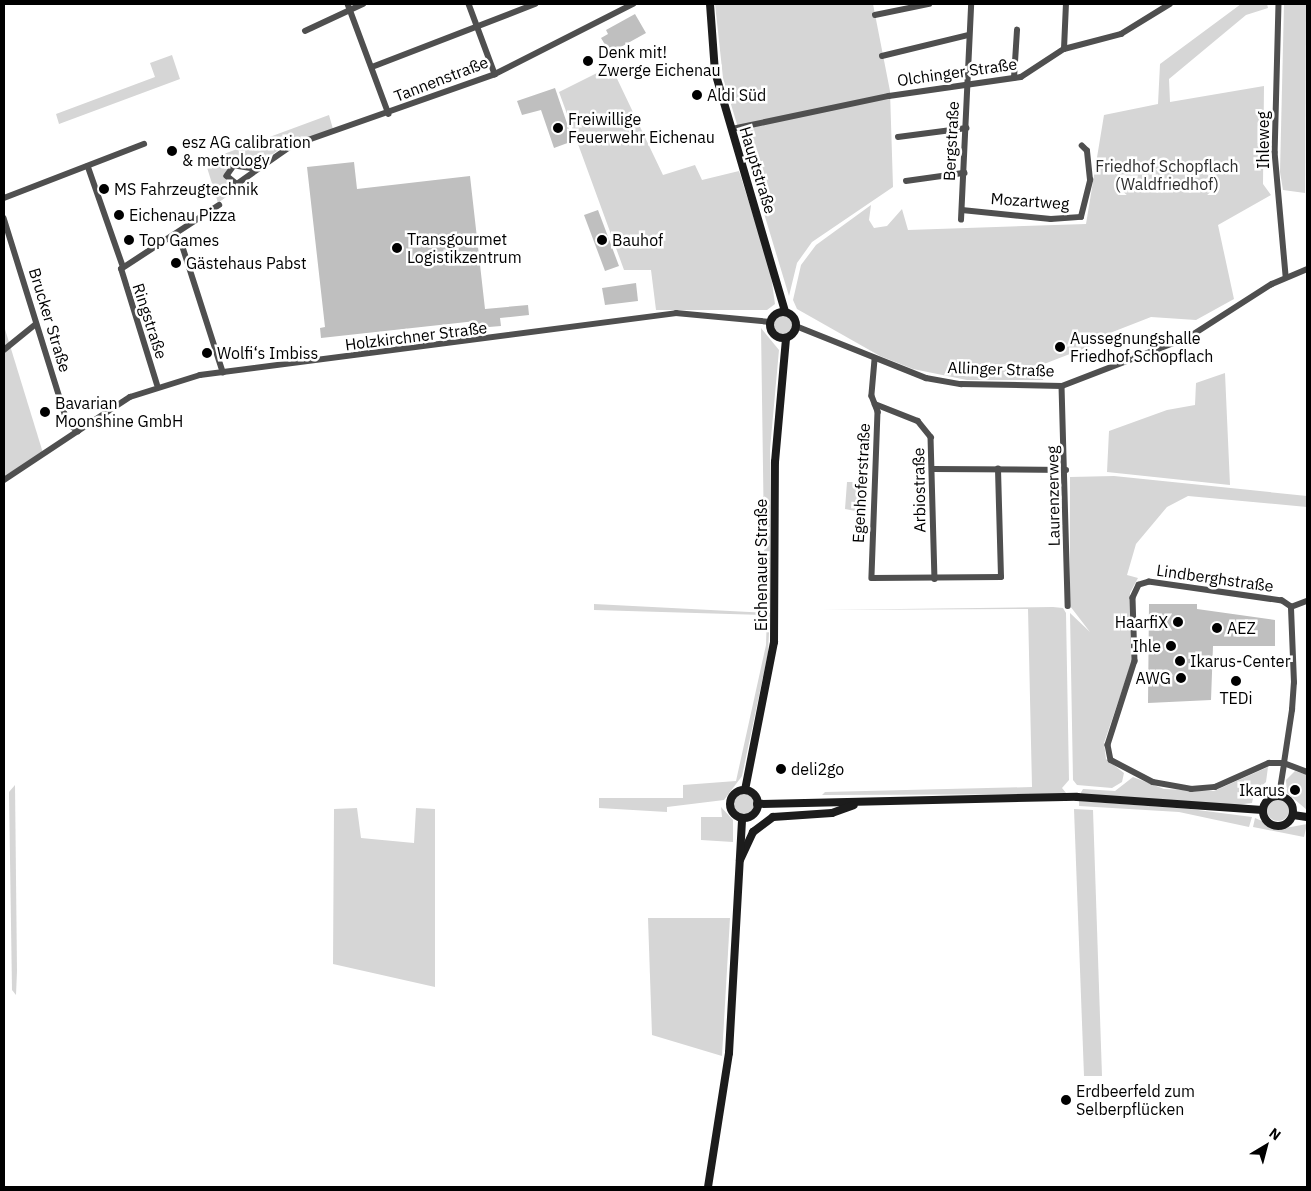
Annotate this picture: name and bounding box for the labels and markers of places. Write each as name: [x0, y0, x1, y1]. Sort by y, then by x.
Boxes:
place label: Denk mit! Zwerge Eichenau: [598, 42, 721, 80]
marker: Denk mit! Zwerge Eichenau: [582, 55, 594, 67]
place label: Aldi Süd: [707, 85, 766, 105]
marker: Aldi Süd: [691, 89, 703, 101]
place label: Freiwillige Feuerwehr Eichenau: [568, 109, 715, 147]
marker: Freiwillige Feuerwehr Eichenau: [552, 122, 564, 134]
place label: esz AG calibration & metrology: [182, 132, 311, 170]
marker: esz AG calibration & metrology: [166, 145, 178, 157]
place label: MS Fahrzeugtechnik: [114, 179, 258, 199]
marker: MS Fahrzeugtechnik: [98, 183, 110, 195]
place label: Eichenau Pizza: [129, 205, 236, 225]
marker: Eichenau Pizza: [113, 209, 125, 221]
place label: Transgourmet Logistikzentrum: [407, 229, 522, 267]
place label: Top Games: [139, 230, 219, 250]
place label: Bauhof: [612, 230, 663, 250]
marker: Top Games: [123, 234, 135, 246]
marker: Bauhof: [596, 234, 608, 246]
marker: Transgourmet Logistikzentrum: [391, 242, 403, 254]
place label: Gästehaus Pabst: [186, 253, 307, 273]
marker: Gästehaus Pabst: [170, 257, 182, 269]
place label: Aussegnungshalle Friedhof Schopflach: [1070, 328, 1213, 366]
marker: Aussegnungshalle Friedhof Schopflach: [1054, 341, 1066, 353]
place label: Wolfi‘s Imbiss: [217, 343, 318, 363]
marker: Wolfi‘s Imbiss: [201, 347, 213, 359]
place label: Bavarian Moonshine GmbH: [55, 393, 183, 431]
marker: Bavarian Moonshine GmbH: [39, 406, 51, 418]
place label: HaarfiX: [1115, 612, 1168, 632]
marker: HaarfiX: [1172, 616, 1184, 628]
place label: AEZ: [1227, 618, 1256, 638]
marker: AEZ: [1211, 622, 1223, 634]
place label: Ihle: [1132, 636, 1161, 656]
marker: Ihle: [1165, 640, 1177, 652]
place label: Ikarus-Center: [1190, 651, 1291, 671]
marker: Ikarus-Center: [1174, 655, 1186, 667]
place label: AWG: [1135, 668, 1171, 688]
marker: AWG: [1175, 672, 1187, 684]
marker: TEDi: [1230, 675, 1242, 687]
place label: TEDi: [1219, 688, 1253, 708]
place label: deli2go: [791, 759, 844, 779]
marker: deli2go: [775, 763, 787, 775]
place label: Ikarus: [1239, 780, 1285, 800]
marker: Ikarus: [1289, 784, 1301, 796]
place label: Erdbeerfeld zum Selberpflücken: [1076, 1081, 1195, 1119]
marker: Erdbeerfeld zum Selberpflücken: [1060, 1094, 1072, 1106]

